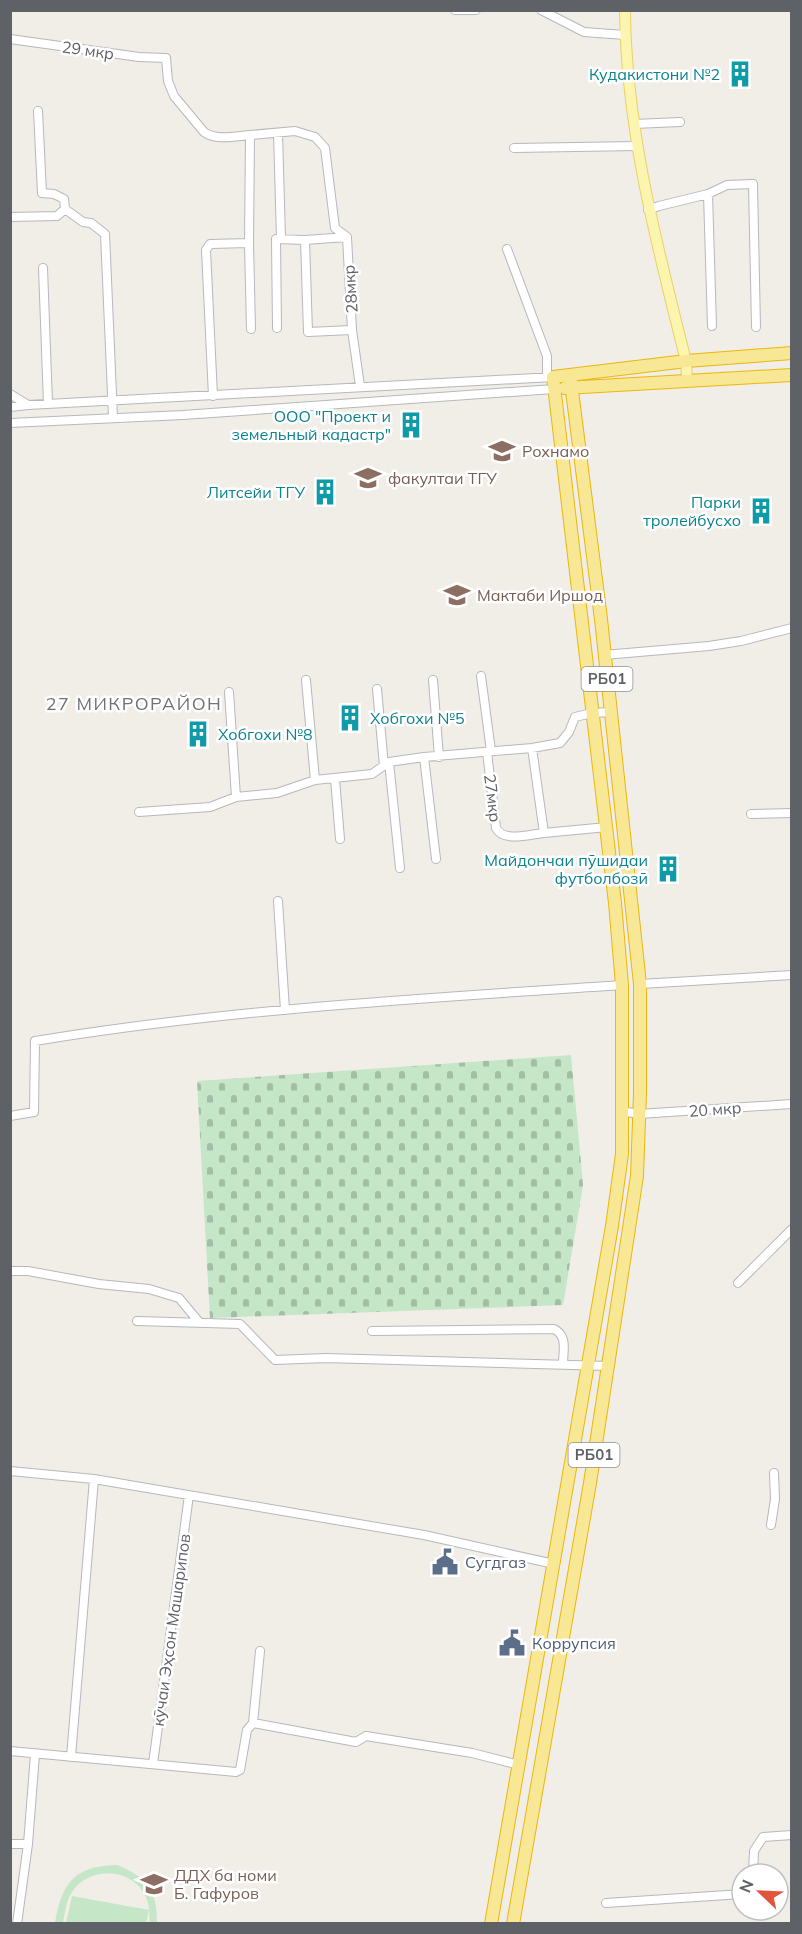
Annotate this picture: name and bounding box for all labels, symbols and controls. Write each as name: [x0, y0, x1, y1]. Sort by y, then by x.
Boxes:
street label: 29 мкр: [61, 36, 115, 64]
building icon: Кудакистони №2: [725, 59, 755, 89]
place label: Кудакистони №2: [589, 64, 720, 84]
street label: 28мкр: [338, 264, 362, 314]
place label: ООО "Проект и земельный кадастр": [232, 406, 391, 444]
building icon: ООО "Проект и земельный кадастр": [396, 410, 426, 440]
school or university icon: Рохнамо: [487, 436, 517, 466]
place label: Рохнамо: [522, 441, 589, 461]
school or university icon: факултаи ТГУ: [353, 463, 383, 493]
place label: факултаи ТГУ: [388, 468, 497, 488]
building icon: Литсейи ТГУ: [310, 477, 340, 507]
place label: Литсейи ТГУ: [207, 482, 305, 502]
place label: Парки тролейбусхо: [643, 492, 741, 530]
building icon: Парки тролейбусхо: [746, 496, 776, 526]
school or university icon: Мактаби Иршод: [442, 580, 472, 610]
place label: Мактаби Иршод: [477, 585, 603, 605]
road number: РБ01: [582, 667, 632, 691]
district label: 27 МИКРОРАЙОН: [46, 692, 222, 715]
building icon: Хобгохи №5: [335, 703, 365, 733]
place label: Хобгохи №5: [370, 708, 465, 728]
building icon: Хобгохи №8: [183, 719, 213, 749]
place label: Хобгохи №8: [218, 724, 313, 744]
street label: 27мкр: [480, 773, 506, 823]
place label: Майдончаи пӯшидаи футболбозӣ: [484, 850, 648, 888]
building icon: Майдончаи пӯшидаи футболбозӣ: [653, 854, 683, 884]
street label: 20 мкр: [688, 1097, 742, 1121]
road number: РБ01: [568, 1443, 620, 1467]
street label: кӯчаи Эҳсон Машарипов: [148, 1532, 194, 1728]
public building icon: Сугдгаз: [430, 1547, 460, 1577]
place label: Сугдгаз: [465, 1552, 526, 1572]
public building icon: Коррупсия: [497, 1628, 527, 1658]
place label: Коррупсия: [532, 1633, 616, 1653]
north arrow: [730, 1862, 790, 1922]
place label: ДДХ ба номи Б. Гафуров: [174, 1865, 277, 1903]
school or university icon: ДДХ ба номи Б. Гафуров: [139, 1869, 169, 1899]
text: N: [735, 1877, 758, 1896]

